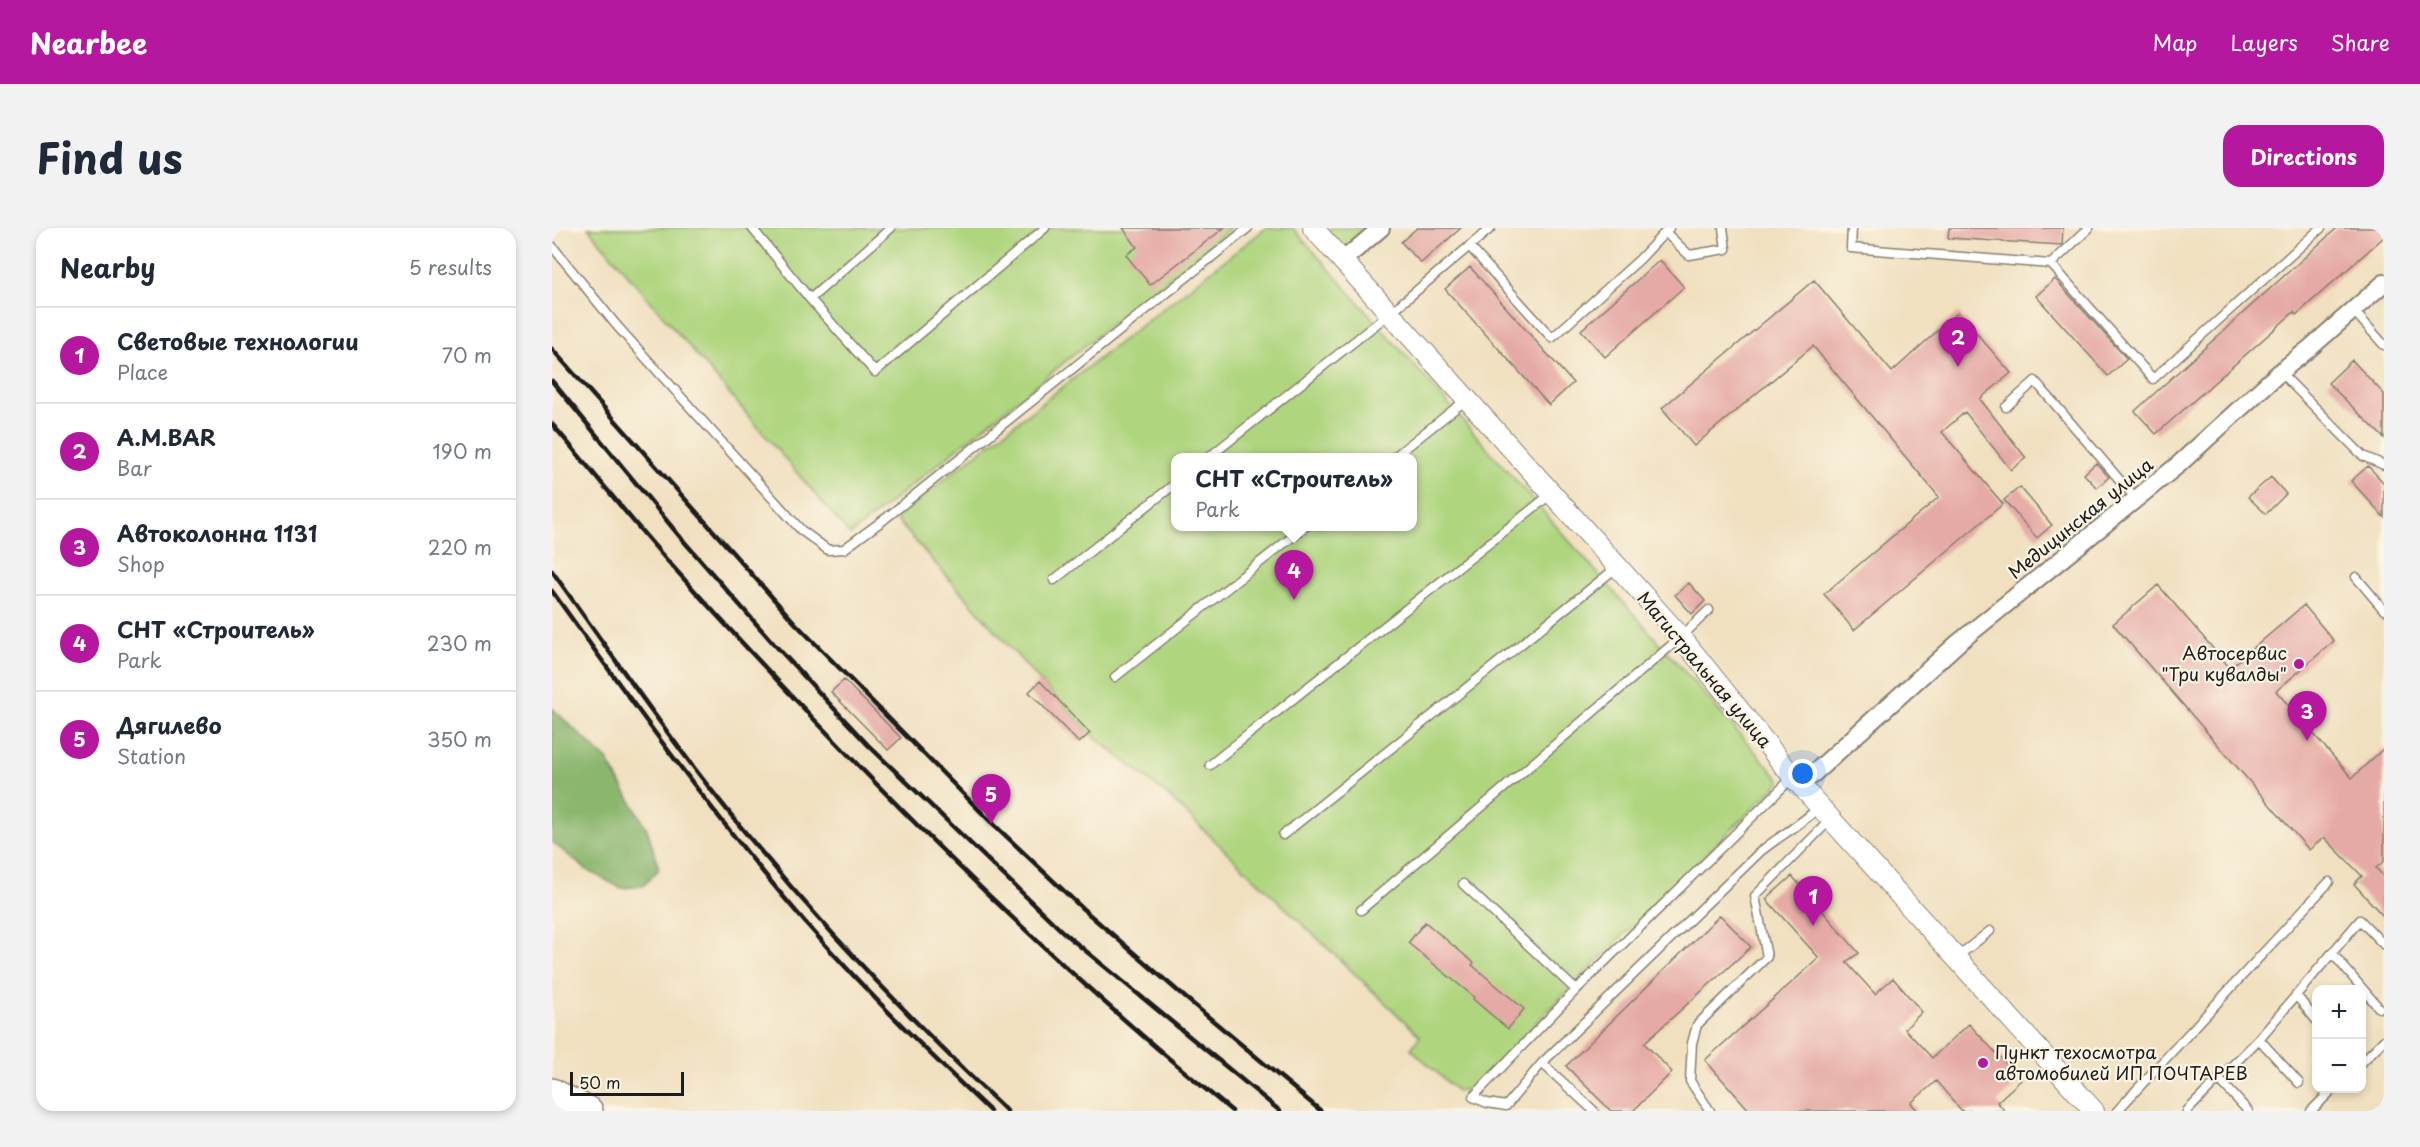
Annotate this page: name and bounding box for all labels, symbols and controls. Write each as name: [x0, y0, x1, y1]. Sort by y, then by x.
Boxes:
text: Nearbee: [30, 21, 147, 64]
text: Map: [2153, 26, 2197, 58]
text: Layers: [2230, 26, 2298, 58]
text: Share: [2331, 26, 2390, 58]
text: Find us: [36, 125, 183, 188]
button: Directions: [2223, 125, 2384, 187]
text: Nearby: [60, 248, 155, 287]
text: 5 results: [409, 252, 492, 282]
pin: 2: [1938, 318, 1978, 367]
text: Световые технологии: [117, 324, 359, 357]
text: 1: [75, 340, 84, 370]
text: 70 m: [442, 340, 492, 370]
text: Place: [117, 357, 168, 387]
text: А.М.BAR: [117, 420, 216, 453]
text: 2: [72, 436, 87, 466]
text: 190 m: [433, 436, 492, 466]
street label: Медицинская улица: [2002, 450, 2159, 585]
text: Bar: [117, 453, 152, 483]
popup: [1171, 453, 1417, 531]
text: СНТ «Строитель»: [1195, 461, 1393, 494]
text: Park: [1195, 494, 1240, 524]
text: Автоколонна 1131: [117, 516, 317, 549]
text: 3: [73, 532, 86, 562]
text: 220 m: [428, 532, 492, 562]
text: Shop: [117, 549, 165, 579]
pin: 4: [1274, 550, 1314, 600]
street label: Магистральная улица: [1631, 585, 1779, 754]
text: СНТ «Строитель»: [117, 612, 315, 645]
text: 4: [73, 628, 86, 658]
text: 230 m: [427, 628, 492, 658]
place label: Автосервис "Три кувалды": [2161, 639, 2287, 687]
text: Park: [117, 645, 162, 675]
marker: Автосервис "Три кувалды": [2292, 657, 2306, 671]
pin: 3: [2288, 692, 2326, 741]
text: Дягилево: [117, 708, 222, 741]
text: 5: [73, 724, 86, 754]
text: 350 m: [427, 724, 492, 754]
text: Station: [117, 741, 186, 771]
your location: [1788, 759, 1817, 788]
pin: 5: [972, 774, 1010, 824]
pin: 1: [1794, 876, 1832, 926]
map controls: [2312, 985, 2366, 1093]
button: +: [2312, 985, 2366, 1039]
place label: Пункт техосмотра автомобилей ИП ПОЧТАРЕВ: [1995, 1038, 2248, 1086]
button: −: [2312, 1039, 2366, 1093]
marker: Пункт техосмотра автомобилей ИП ПОЧТАРЕВ: [1976, 1056, 1990, 1070]
scale bar: [570, 1069, 684, 1096]
text: 50 m: [579, 1070, 620, 1094]

